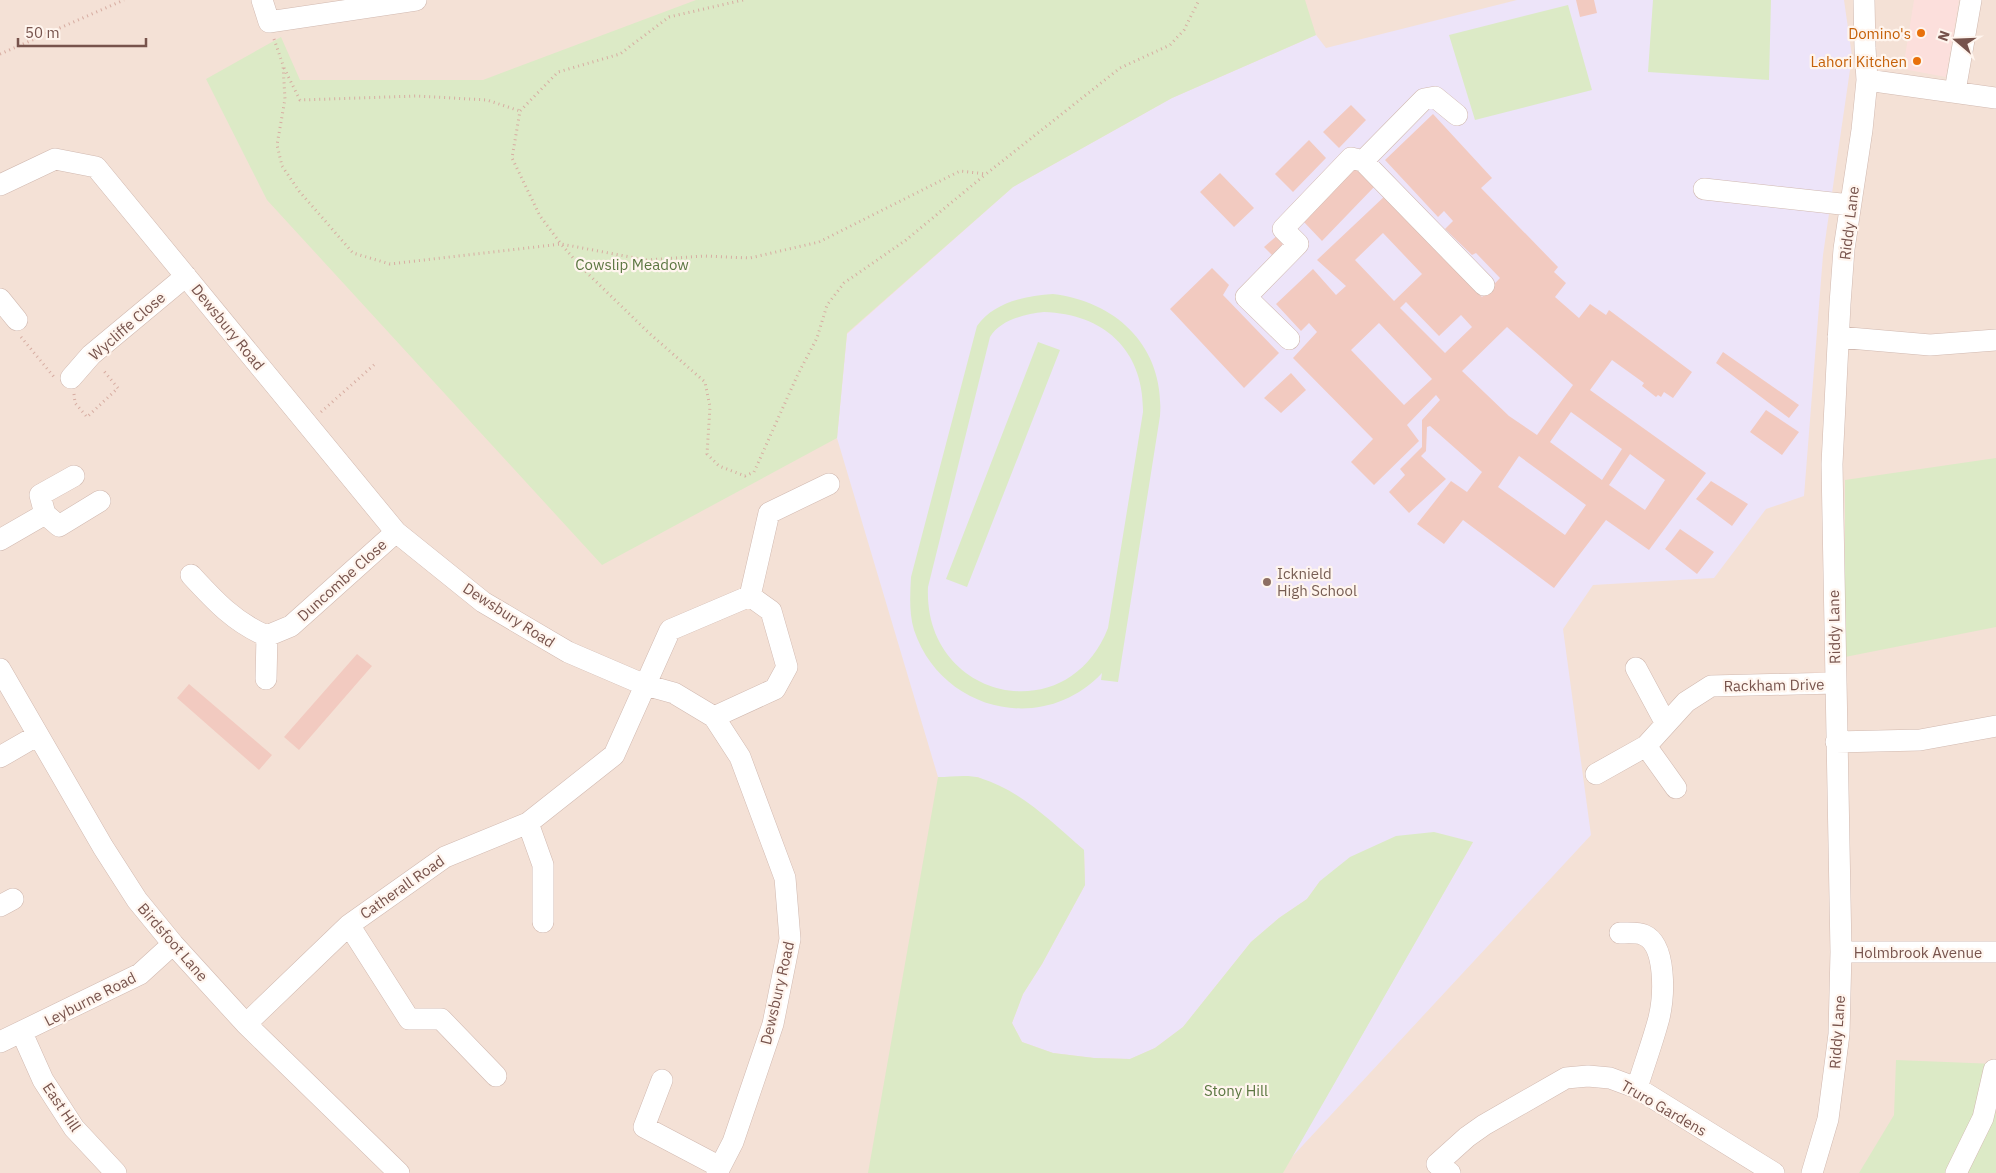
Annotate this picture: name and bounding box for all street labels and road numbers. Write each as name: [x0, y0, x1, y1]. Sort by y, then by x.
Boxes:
street label: Riddy Lane: [1835, 185, 1863, 261]
street label: Dewsbury Road: [187, 280, 269, 374]
street label: Wycliffe Close: [85, 288, 169, 364]
street label: Duncombe Close: [293, 535, 391, 625]
street label: Dewsbury Road: [460, 578, 558, 652]
street label: Riddy Lane: [1824, 590, 1844, 664]
street label: Rackham Drive: [1723, 675, 1825, 695]
street label: Catherall Road: [356, 851, 448, 923]
street label: Birdsfoot Lane: [134, 899, 212, 985]
street label: Dewsbury Road: [756, 940, 798, 1046]
street label: Holmbrook Avenue: [1854, 943, 1982, 962]
street label: Leyburne Road: [41, 968, 139, 1030]
street label: Riddy Lane: [1825, 994, 1849, 1070]
street label: Truro Gardens: [1618, 1076, 1710, 1140]
street label: East Hill: [39, 1079, 85, 1135]

